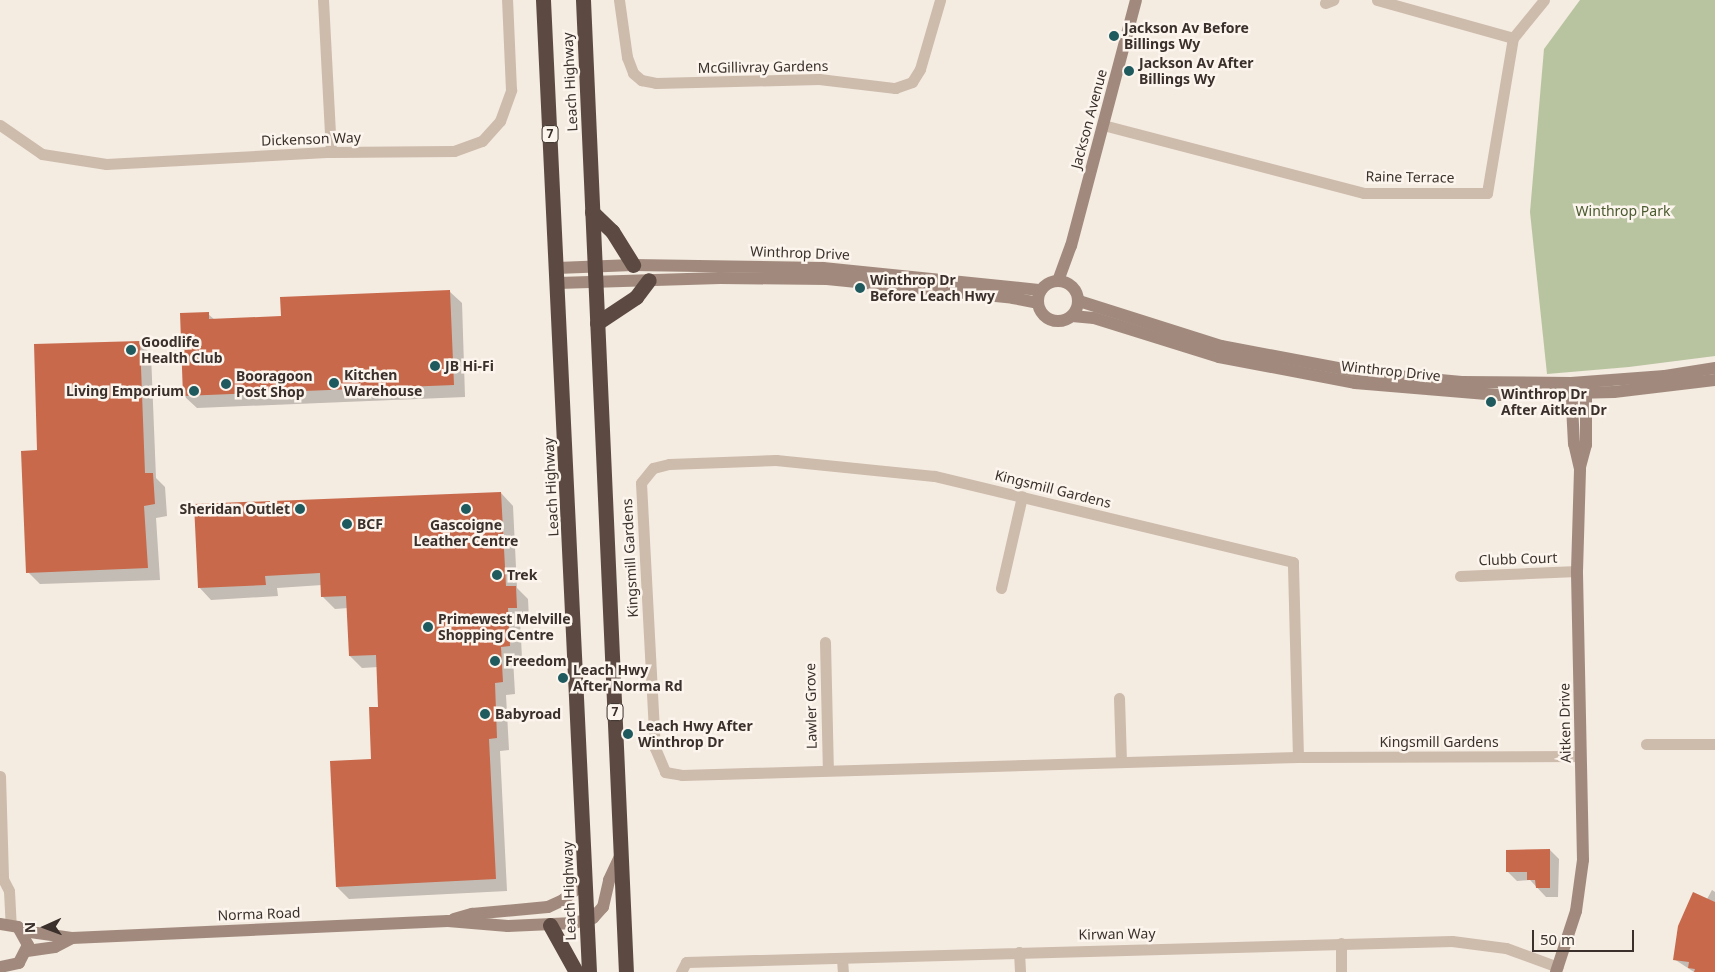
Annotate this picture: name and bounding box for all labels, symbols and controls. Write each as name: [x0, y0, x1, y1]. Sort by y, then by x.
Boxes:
place label: Jackson Av Before Billings Wy: [1124, 20, 1249, 52]
marker: Jackson Av Before Billings Wy: [1108, 30, 1120, 42]
street label: Leach Highway: [559, 32, 581, 132]
place label: Jackson Av After Billings Wy: [1139, 55, 1254, 88]
street label: McGillivray Gardens: [698, 57, 828, 77]
marker: Jackson Av After Billings Wy: [1123, 65, 1135, 77]
street label: Jackson Avenue: [1068, 67, 1110, 171]
road number: 7: [541, 125, 559, 144]
street label: Dickenson Way: [261, 129, 361, 149]
street label: Raine Terrace: [1365, 168, 1455, 186]
park label: Winthrop Park: [1576, 203, 1670, 219]
street label: Winthrop Drive: [750, 243, 850, 263]
place label: Winthrop Dr Before Leach Hwy: [870, 272, 995, 304]
marker: Winthrop Dr Before Leach Hwy: [854, 282, 866, 294]
place label: Goodlife Health Club: [141, 334, 223, 367]
marker: Goodlife Health Club: [125, 344, 137, 356]
street label: Winthrop Drive: [1340, 357, 1442, 385]
place label: JB Hi-Fi: [445, 358, 494, 374]
marker: JB Hi-Fi: [429, 360, 441, 372]
place label: Kitchen Warehouse: [344, 367, 422, 400]
place label: Booragoon Post Shop: [236, 368, 313, 401]
marker: Kitchen Warehouse: [328, 377, 340, 389]
marker: Booragoon Post Shop: [220, 378, 232, 390]
place label: Living Emporium: [66, 383, 184, 399]
marker: Living Emporium: [188, 385, 200, 397]
place label: Winthrop Dr After Aitken Dr: [1501, 386, 1607, 418]
marker: Winthrop Dr After Aitken Dr: [1485, 396, 1497, 408]
street label: Leach Highway: [540, 437, 562, 537]
street label: Kingsmill Gardens: [993, 466, 1113, 512]
street label: Kingsmill Gardens: [618, 498, 642, 618]
place label: Sheridan Outlet: [180, 501, 290, 517]
marker: Sheridan Outlet: [294, 503, 306, 515]
marker: Gascoigne Leather Centre: [460, 503, 472, 515]
place label: BCF: [357, 516, 383, 532]
place label: Gascoigne Leather Centre: [414, 517, 518, 550]
marker: BCF: [341, 518, 353, 530]
street label: Clubb Court: [1478, 549, 1558, 569]
place label: Trek: [507, 567, 537, 583]
marker: Trek: [491, 569, 503, 581]
place label: Primewest Melville Shopping Centre: [438, 611, 571, 644]
marker: Primewest Melville Shopping Centre: [422, 621, 434, 633]
place label: Freedom: [505, 653, 567, 669]
marker: Freedom: [489, 655, 501, 667]
place label: Leach Hwy After Norma Rd: [573, 662, 683, 694]
street label: Lawler Grove: [802, 663, 820, 749]
marker: Leach Hwy After Norma Rd: [557, 672, 569, 684]
street label: Aitken Drive: [1556, 683, 1574, 763]
road number: 7: [606, 702, 624, 722]
place label: Babyroad: [495, 706, 561, 722]
marker: Babyroad: [479, 708, 491, 720]
place label: Leach Hwy After Winthrop Dr: [638, 718, 753, 750]
marker: Leach Hwy After Winthrop Dr: [622, 728, 634, 740]
street label: Kingsmill Gardens: [1379, 734, 1499, 750]
street label: Leach Highway: [559, 841, 579, 941]
north arrow: [20, 902, 70, 952]
street label: Norma Road: [217, 904, 301, 924]
scale bar: [1535, 920, 1638, 952]
text: N: [20, 922, 39, 934]
street label: Kirwan Way: [1078, 925, 1156, 943]
text: 50 m: [1540, 929, 1575, 949]

